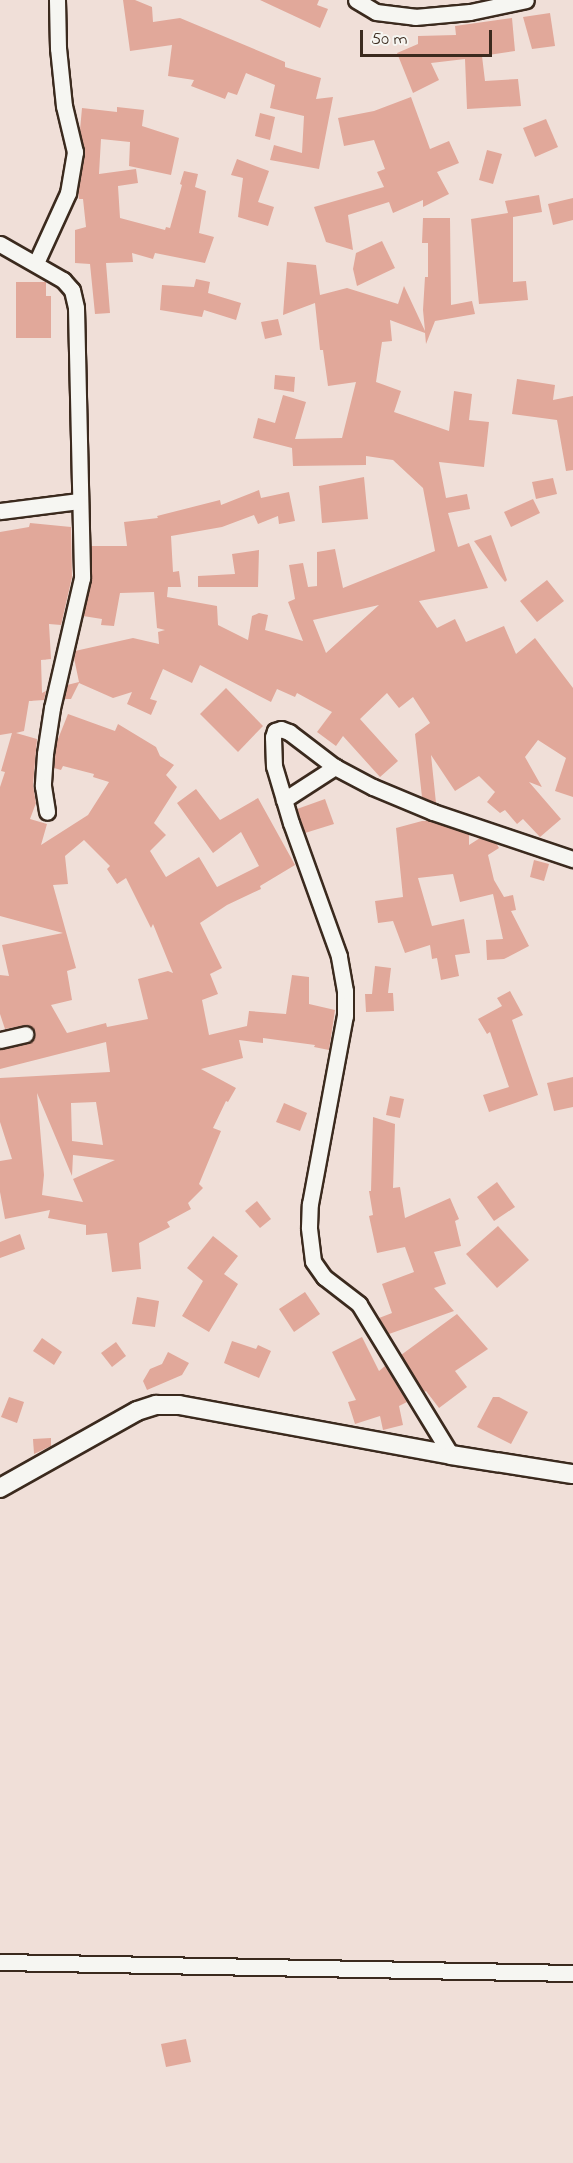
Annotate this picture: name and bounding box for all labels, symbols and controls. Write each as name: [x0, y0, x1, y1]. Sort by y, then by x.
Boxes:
scale bar: [363, 18, 495, 56]
text: 50 m: [371, 27, 408, 53]

